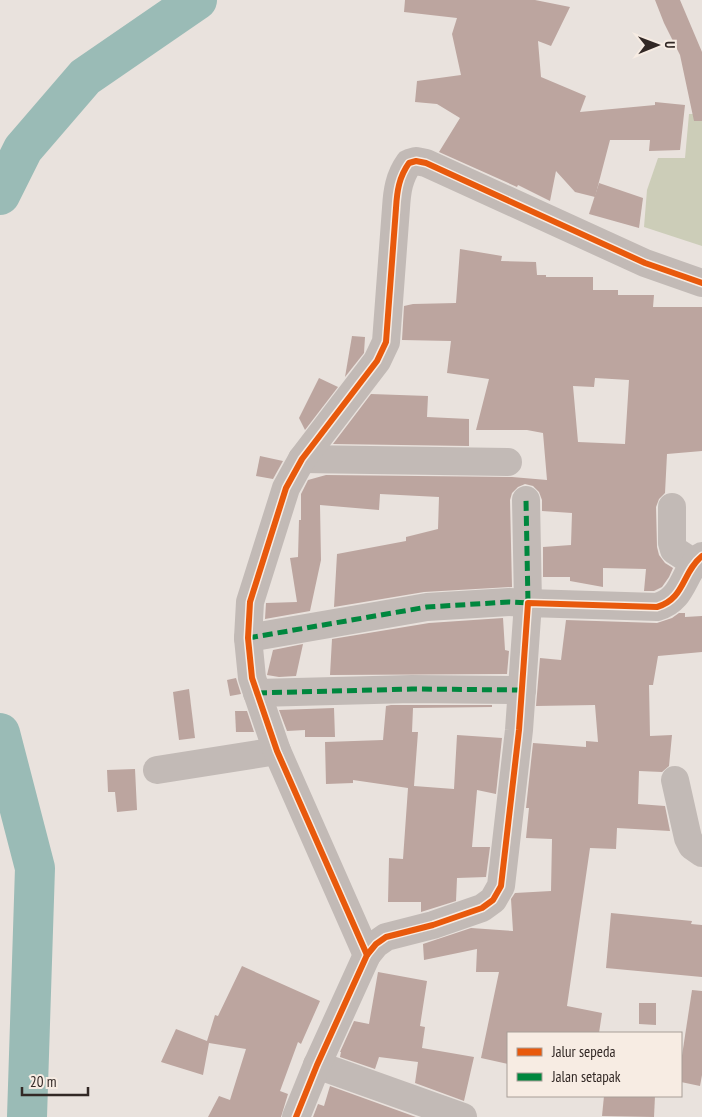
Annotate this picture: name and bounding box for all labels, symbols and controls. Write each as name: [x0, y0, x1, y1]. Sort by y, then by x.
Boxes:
north arrow: [632, 20, 682, 70]
text: U: [661, 41, 679, 49]
legend: [507, 1032, 682, 1097]
text: Jalur sepeda: [551, 1042, 615, 1061]
scale bar: [22, 1064, 89, 1096]
text: Jalan setapak: [551, 1067, 621, 1086]
text: 20 m: [30, 1072, 56, 1091]

